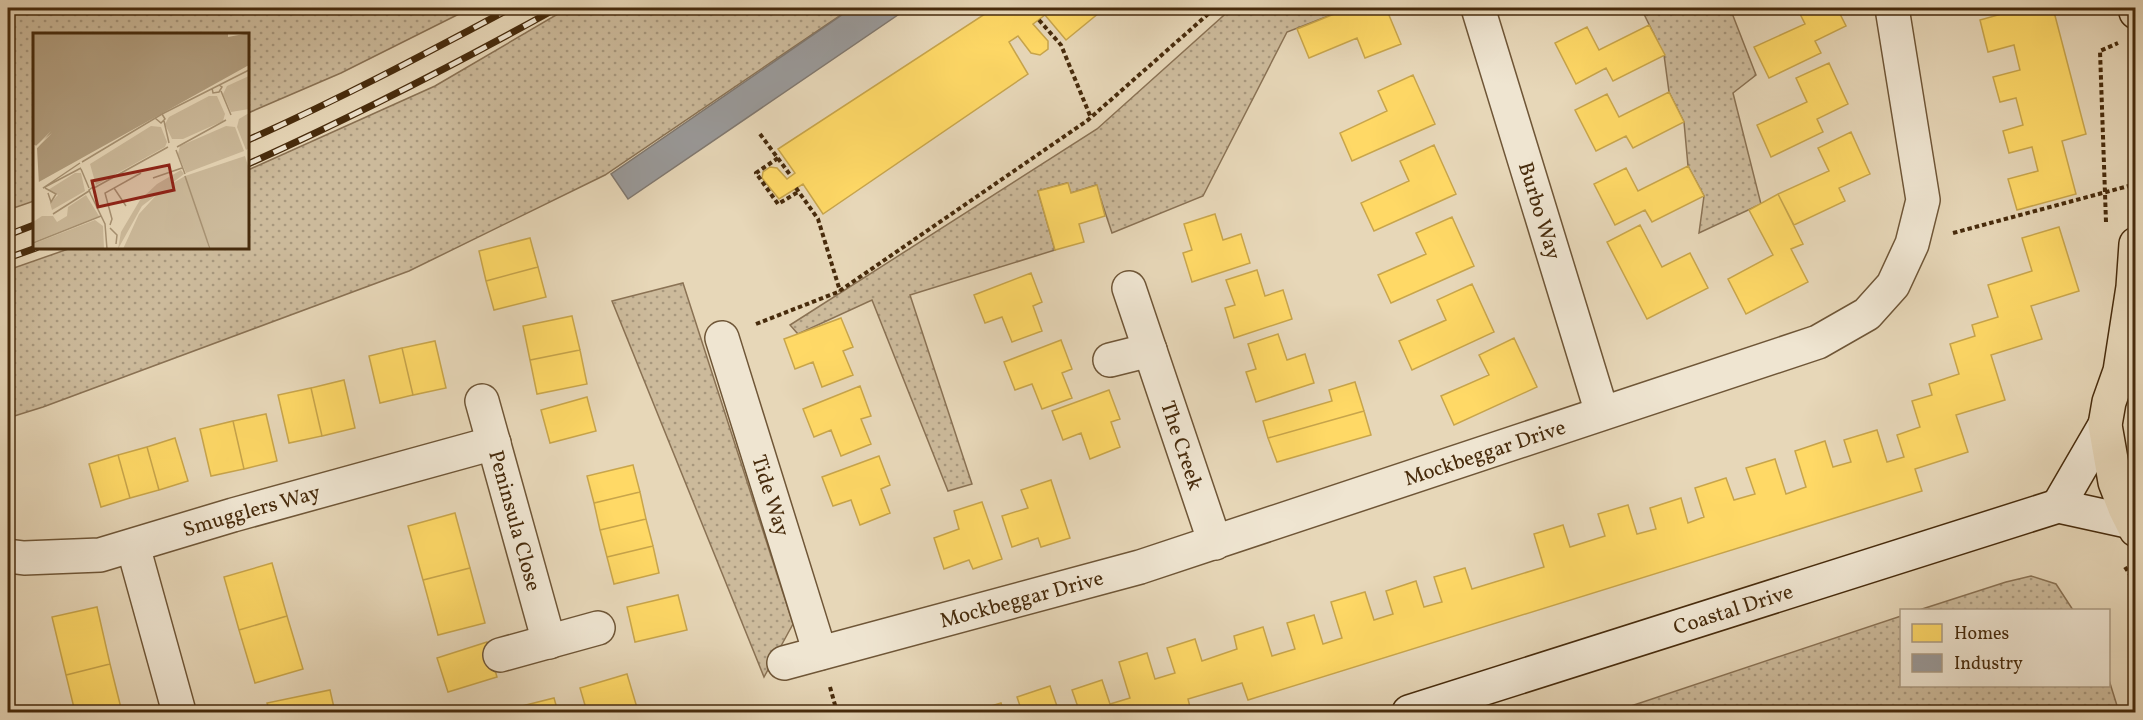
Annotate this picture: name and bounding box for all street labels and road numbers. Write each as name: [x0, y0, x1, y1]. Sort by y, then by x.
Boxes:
street label: Burbo Way: [1510, 159, 1567, 264]
street label: The Creek: [1152, 397, 1209, 495]
street label: Mockbeggar Drive: [1401, 414, 1570, 494]
street label: Peninsula Close: [480, 447, 547, 595]
street label: Tide Way: [743, 452, 796, 541]
street label: Smugglers Way: [179, 478, 325, 545]
street label: Mockbeggar Drive: [937, 564, 1107, 636]
street label: Coastal Drive: [1670, 578, 1797, 643]

